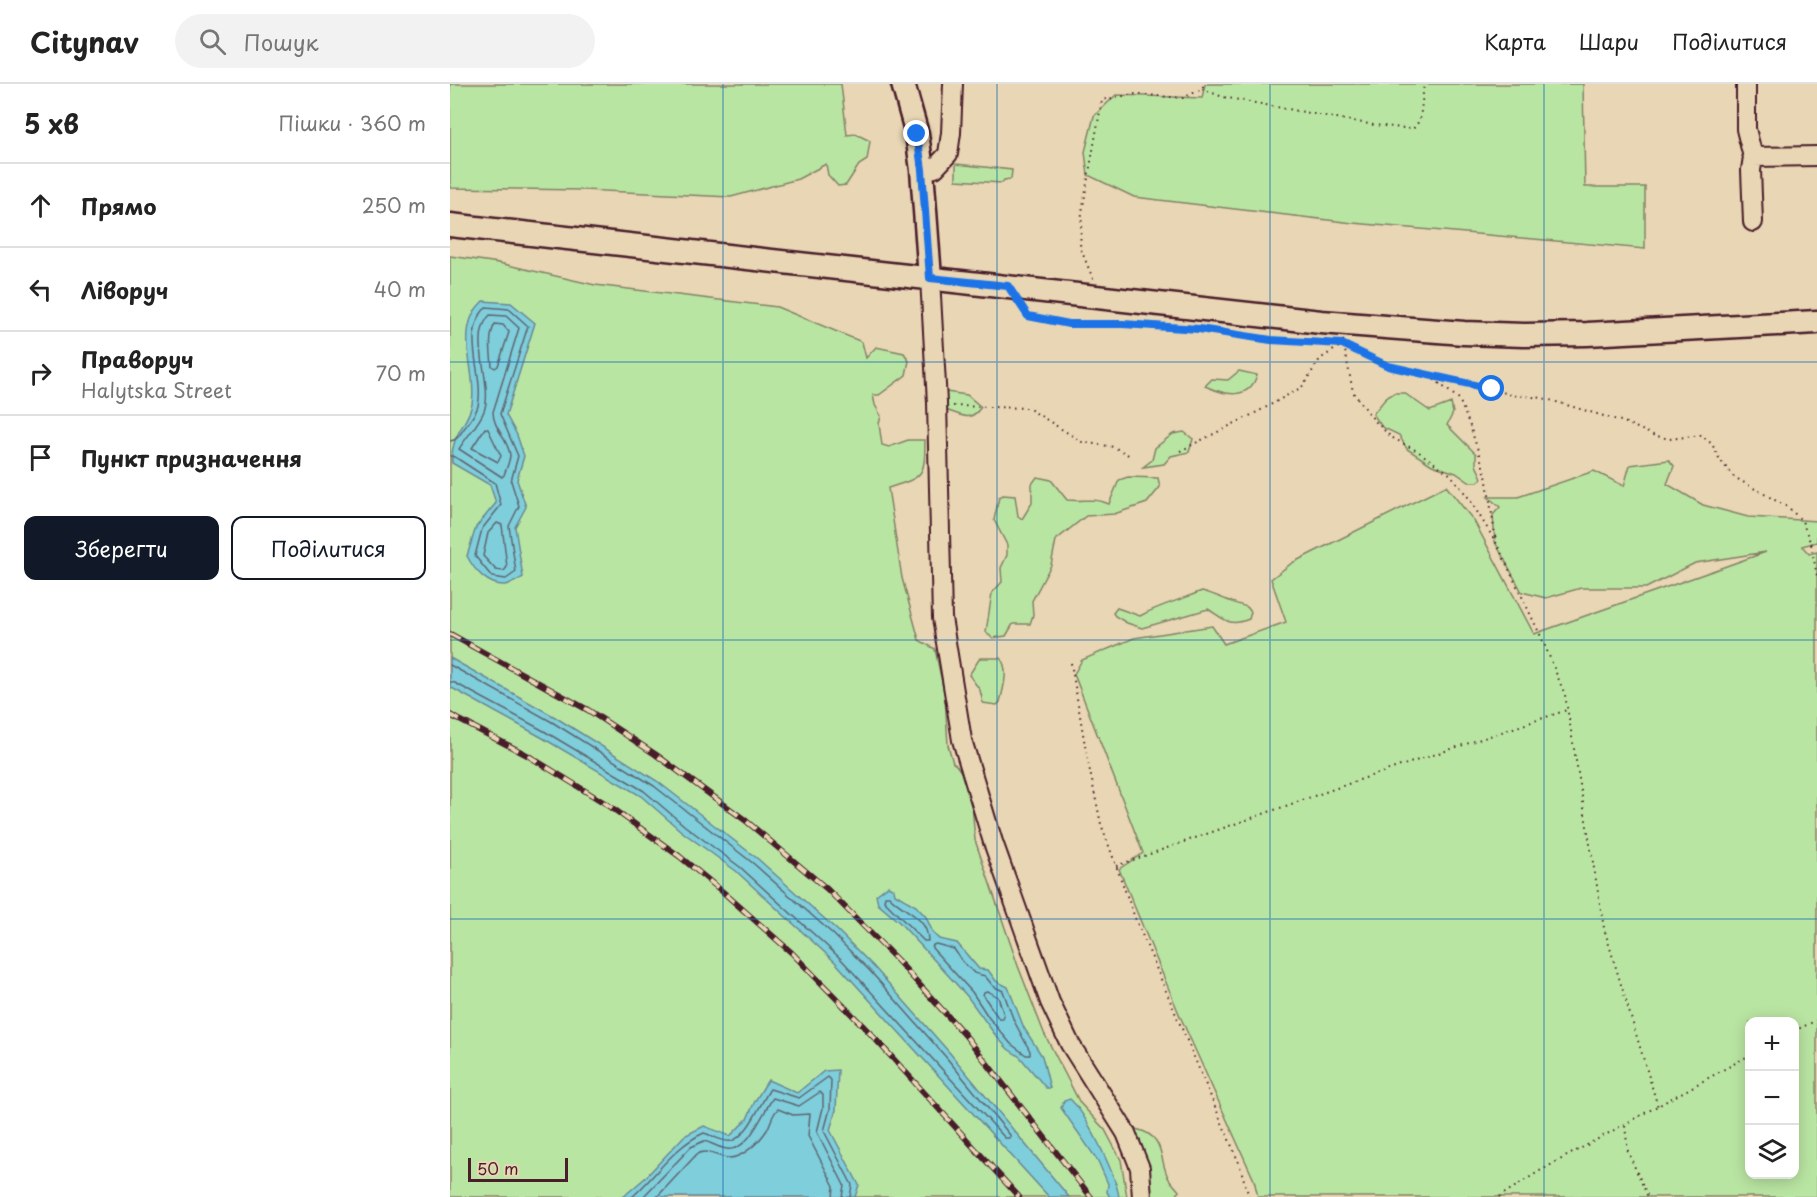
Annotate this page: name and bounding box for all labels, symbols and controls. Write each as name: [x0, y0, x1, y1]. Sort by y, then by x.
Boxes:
search box: [175, 14, 595, 68]
text: Citynav: [30, 20, 139, 63]
icon: search: [196, 25, 229, 58]
text: Пошук: [244, 25, 319, 58]
text: Карта: [1484, 25, 1546, 57]
text: Шари: [1579, 25, 1639, 57]
text: Поділитися: [1672, 25, 1787, 57]
text: 5 хв: [24, 104, 79, 143]
text: Пішки · 360 m: [278, 108, 426, 138]
route end: [903, 120, 929, 146]
icon: ahead: [24, 189, 57, 222]
text: Прямо: [81, 189, 156, 222]
text: 250 m: [362, 190, 426, 220]
icon: left: [24, 273, 57, 306]
text: Ліворуч: [81, 273, 168, 306]
text: 40 m: [374, 274, 426, 304]
text: Праворуч: [81, 342, 194, 375]
icon: right: [24, 357, 57, 390]
text: 70 m: [376, 358, 426, 388]
text: Halytska Street: [81, 375, 232, 405]
route start: [1478, 375, 1504, 401]
icon: arrive: [24, 441, 57, 474]
text: Пункт призначення: [81, 441, 302, 474]
button: Зберегти: [24, 516, 219, 580]
button: Поділитися: [231, 516, 426, 580]
map controls: [1745, 1017, 1799, 1179]
button: +: [1745, 1017, 1799, 1071]
button: −: [1745, 1071, 1799, 1125]
button: layers: [1745, 1125, 1799, 1179]
scale bar: [468, 1155, 568, 1182]
text: 50 m: [477, 1156, 518, 1180]

